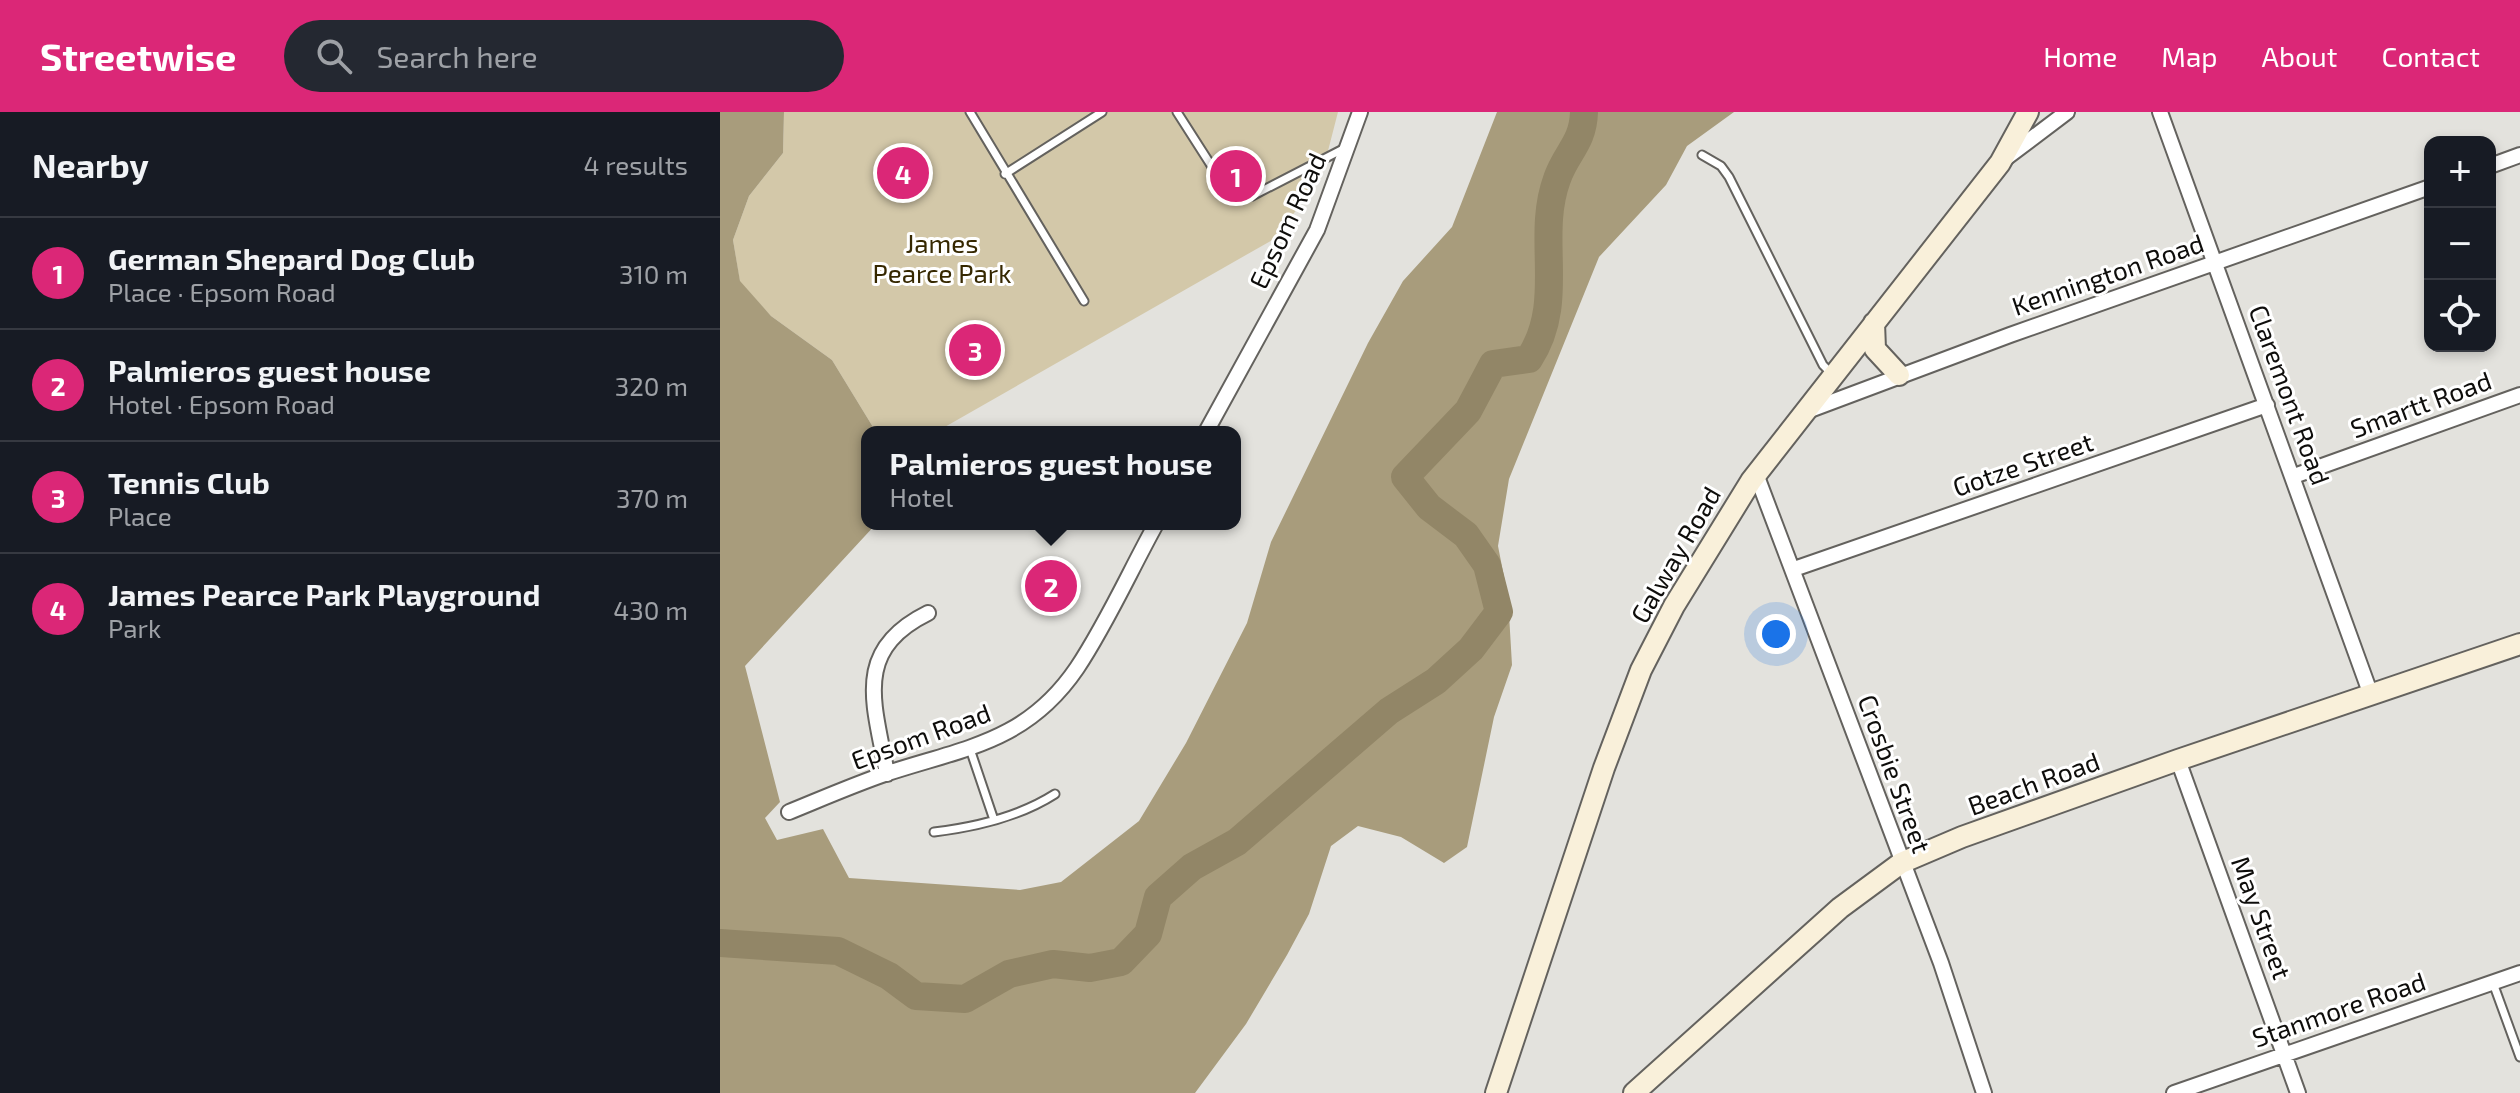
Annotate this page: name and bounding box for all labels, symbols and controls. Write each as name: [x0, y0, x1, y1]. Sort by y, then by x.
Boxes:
search box: [284, 20, 844, 92]
text: Streetwise: [40, 33, 236, 79]
icon: search: [312, 34, 356, 78]
text: Search here: [376, 38, 538, 74]
text: Home: [2043, 39, 2117, 73]
text: Map: [2161, 39, 2218, 73]
text: About: [2262, 39, 2337, 73]
text: Contact: [2381, 39, 2480, 73]
map controls: [2424, 136, 2496, 352]
button: +: [2424, 136, 2496, 208]
pin: 4: [877, 143, 929, 203]
text: Nearby: [32, 144, 149, 185]
pin: 1: [1210, 146, 1262, 206]
street label: Epsom Road: [1242, 148, 1332, 293]
text: 4 results: [583, 149, 688, 180]
button: −: [2424, 208, 2496, 280]
street label: Kennington Road: [2008, 226, 2207, 321]
park label: James Pearce Park: [873, 227, 1011, 288]
text: German Shepard Dog Club: [108, 240, 475, 276]
text: 1: [52, 258, 64, 289]
text: 310 m: [619, 258, 688, 289]
text: Place · Epsom Road: [108, 276, 336, 307]
button: locate: [2424, 280, 2496, 352]
street label: Claremont Road: [2244, 300, 2337, 489]
pin: 3: [949, 320, 1001, 380]
text: Palmieros guest house: [108, 352, 431, 388]
street label: Smartt Road: [2346, 364, 2495, 443]
text: 2: [50, 370, 66, 401]
text: 320 m: [615, 370, 688, 401]
text: Hotel · Epsom Road: [108, 388, 335, 419]
street label: Gotze Street: [1948, 425, 2097, 502]
popup: [861, 426, 1241, 530]
text: Palmieros guest house: [890, 445, 1212, 481]
text: Tennis Club: [108, 464, 270, 500]
street label: Galway Road: [1623, 480, 1726, 628]
text: Hotel: [890, 481, 953, 512]
text: 3: [51, 482, 65, 513]
text: 370 m: [616, 482, 688, 513]
text: Place: [108, 500, 172, 531]
pin: 2: [1025, 556, 1077, 616]
text: James Pearce Park Playground: [108, 576, 541, 612]
text: 4: [50, 594, 66, 625]
text: 430 m: [613, 594, 688, 625]
text: Park: [108, 612, 161, 643]
your location: [1756, 614, 1796, 654]
street label: Crosbie Street: [1852, 690, 1938, 857]
street label: Epsom Road: [847, 696, 994, 775]
street label: Beach Road: [1963, 744, 2104, 821]
street label: May Street: [2226, 852, 2299, 983]
street label: Stanmore Road: [2248, 964, 2429, 1053]

